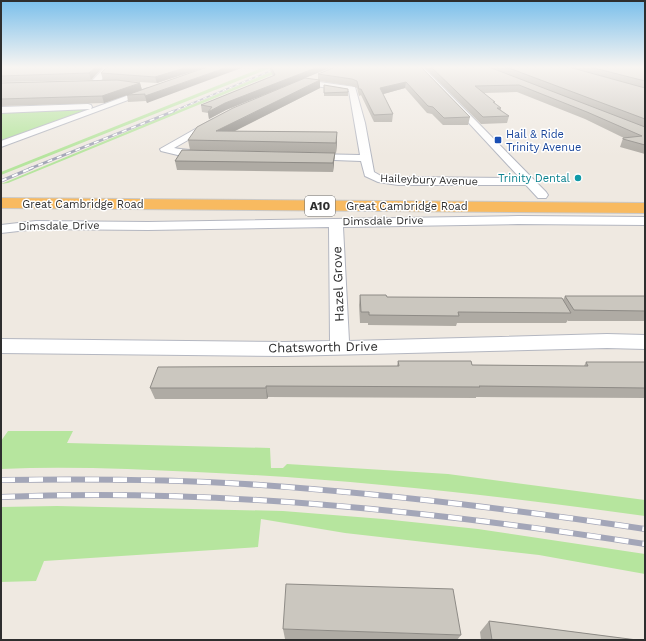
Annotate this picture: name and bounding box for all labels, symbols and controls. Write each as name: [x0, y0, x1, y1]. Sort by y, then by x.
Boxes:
place label: Hail & Ride Trinity Avenue: [506, 128, 581, 154]
marker: Hail & Ride Trinity Avenue: [493, 135, 503, 145]
street label: Haileybury Avenue: [380, 172, 478, 188]
place label: Trinity Dental: [498, 172, 571, 185]
marker: Trinity Dental: [573, 173, 583, 183]
road number: A10: [305, 196, 335, 216]
street label: Great Cambridge Road: [22, 198, 144, 211]
street label: Great Cambridge Road: [346, 200, 468, 213]
street label: Dimsdale Drive: [342, 214, 424, 228]
street label: Dimsdale Drive: [18, 219, 100, 233]
street label: Hazel Grove: [329, 246, 347, 322]
street label: Chatsworth Drive: [268, 339, 378, 355]

